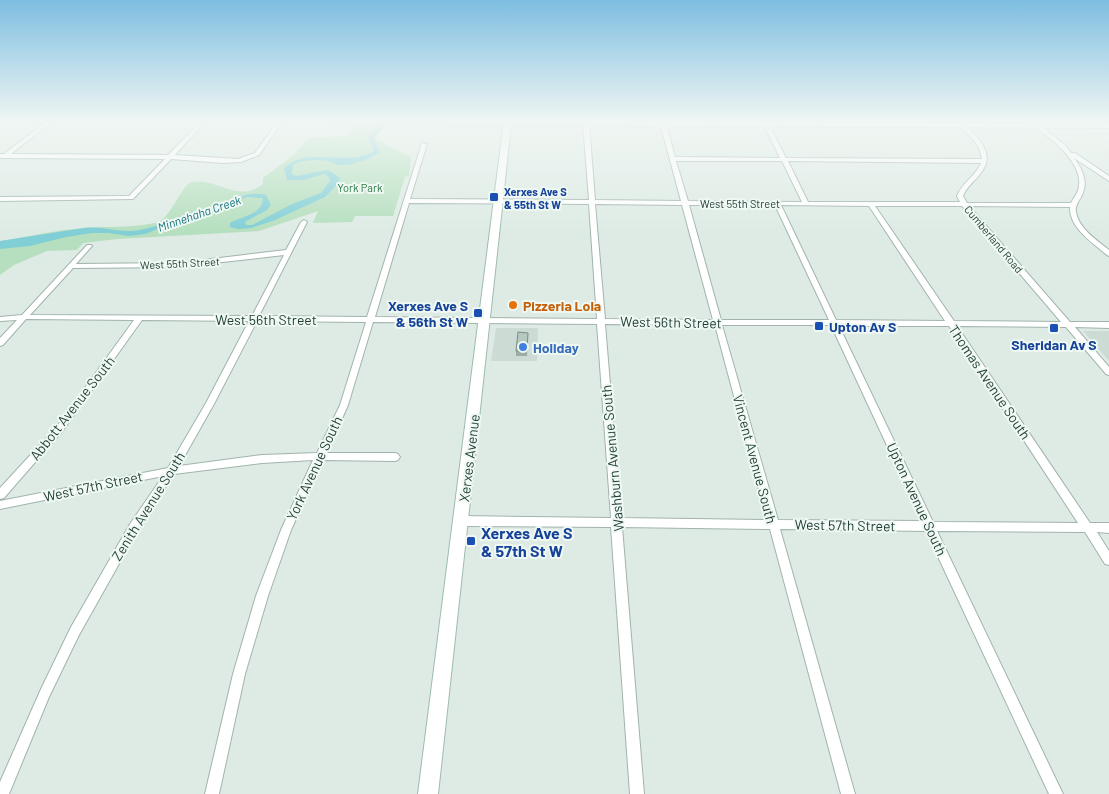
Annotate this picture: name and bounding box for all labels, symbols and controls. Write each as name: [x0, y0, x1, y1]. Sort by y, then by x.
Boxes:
park label: York Park: [338, 181, 383, 194]
place label: Xerxes Ave S & 55th St W: [504, 185, 567, 211]
marker: Xerxes Ave S & 55th St W: [488, 191, 500, 203]
water label: Minnehaha Creek: [156, 192, 243, 234]
street label: West 55th Street: [700, 197, 780, 210]
street label: Cumberland Road: [962, 203, 1026, 275]
street label: West 55th Street: [140, 254, 220, 272]
place label: Xerxes Ave S & 56th St W: [388, 297, 468, 330]
place label: Pizzeria Lola: [523, 297, 601, 314]
marker: Pizzeria Lola: [507, 299, 519, 311]
marker: Xerxes Ave S & 56th St W: [472, 307, 484, 319]
street label: West 56th Street: [215, 311, 317, 328]
street label: West 56th Street: [620, 313, 722, 331]
place label: Upton Av S: [829, 318, 896, 335]
marker: Upton Av S: [813, 320, 825, 332]
street label: Thomas Avenue South: [945, 321, 1035, 443]
marker: Sheridan Av S: [1048, 322, 1060, 334]
place label: Sheridan Av S: [1011, 336, 1097, 353]
place label: Holiday: [533, 339, 579, 356]
marker: Holiday: [517, 341, 529, 353]
street label: Abbott Avenue South: [26, 353, 118, 463]
street label: Washburn Avenue South: [597, 384, 627, 532]
street label: Vincent Avenue South: [730, 393, 780, 525]
street label: York Avenue South: [282, 413, 346, 523]
street label: Xerxes Avenue: [455, 413, 483, 503]
street label: Upton Avenue South: [883, 440, 951, 558]
street label: Zenith Avenue South: [108, 449, 188, 563]
street label: West 57th Street: [42, 467, 144, 505]
street label: West 57th Street: [794, 516, 896, 534]
place label: Xerxes Ave S & 57th St W: [481, 523, 572, 560]
marker: Xerxes Ave S & 57th St W: [465, 535, 477, 547]

